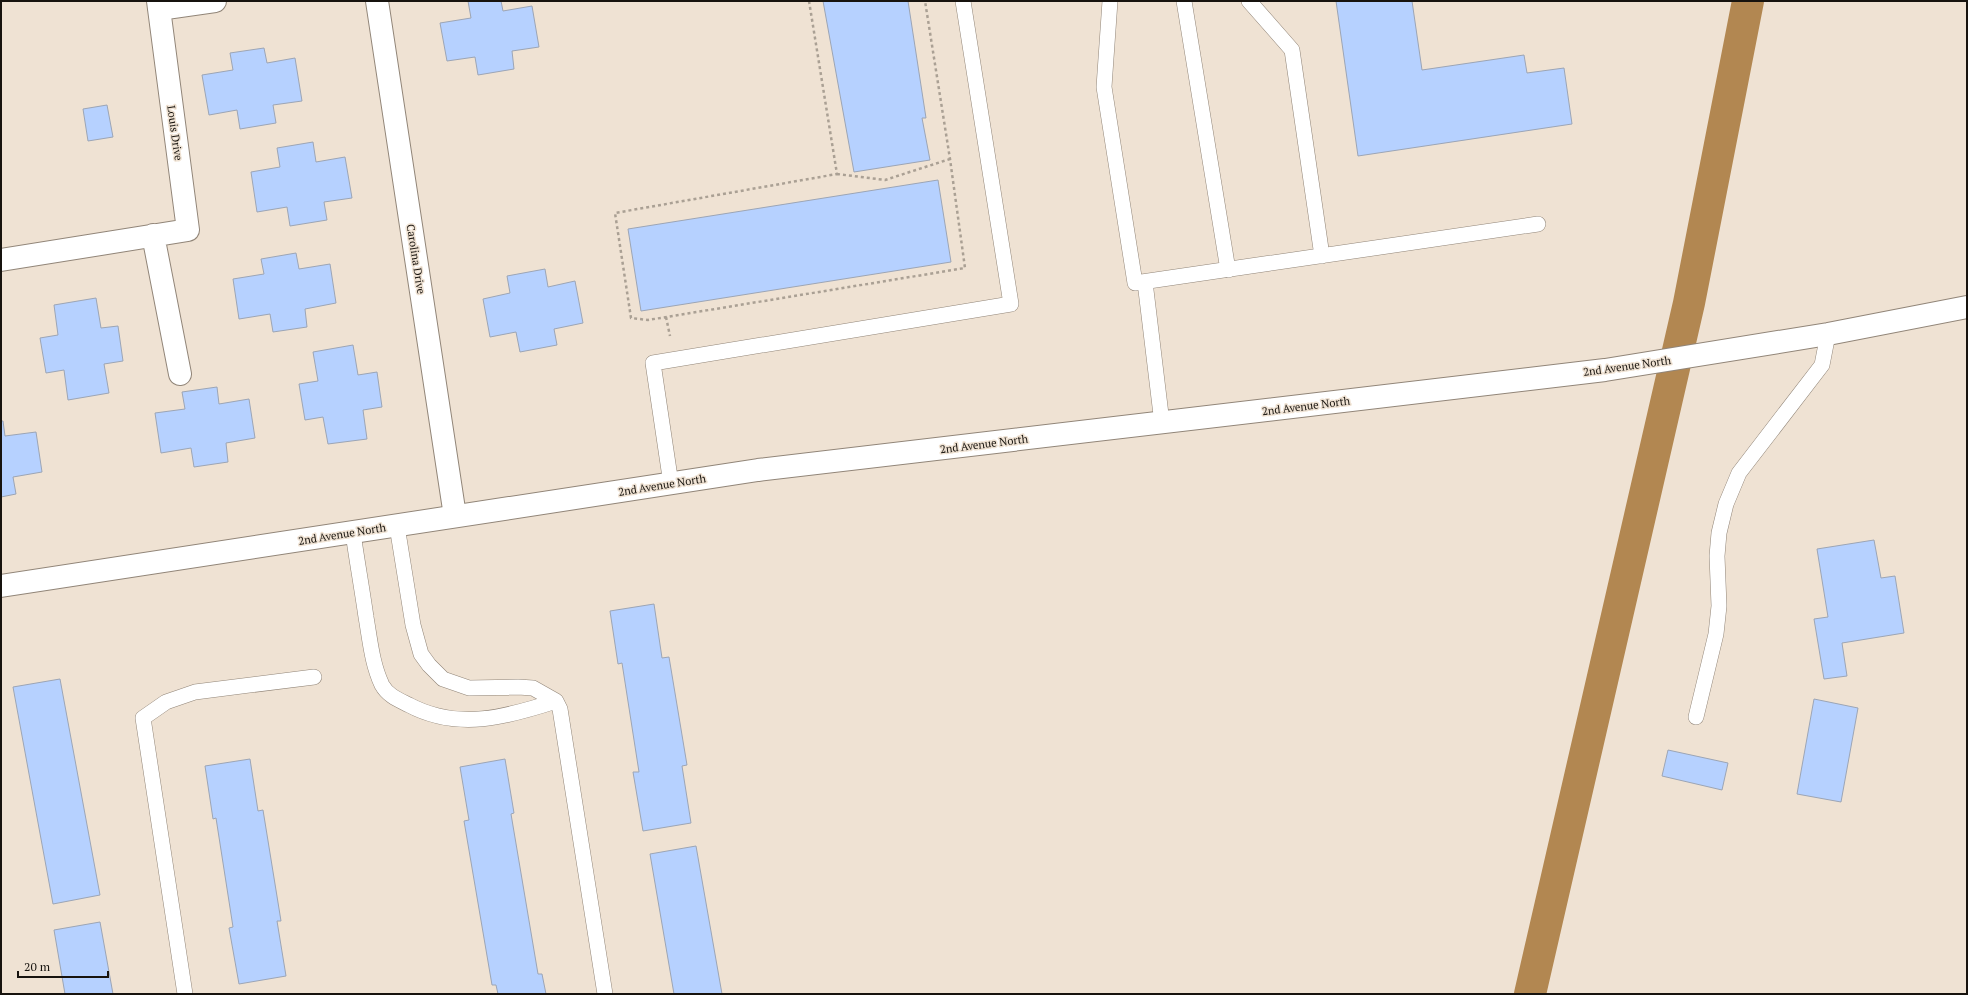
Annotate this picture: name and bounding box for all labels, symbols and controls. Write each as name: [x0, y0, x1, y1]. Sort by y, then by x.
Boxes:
street label: Louis Drive: [164, 105, 186, 162]
street label: Carolina Drive: [404, 223, 429, 295]
street label: 2nd Avenue North: [1582, 353, 1672, 379]
street label: 2nd Avenue North: [1261, 394, 1351, 418]
street label: 2nd Avenue North: [939, 432, 1029, 456]
street label: 2nd Avenue North: [617, 471, 707, 499]
street label: 2nd Avenue North: [297, 520, 387, 548]
scale bar: [18, 953, 108, 979]
text: 20 m: [24, 959, 51, 974]

